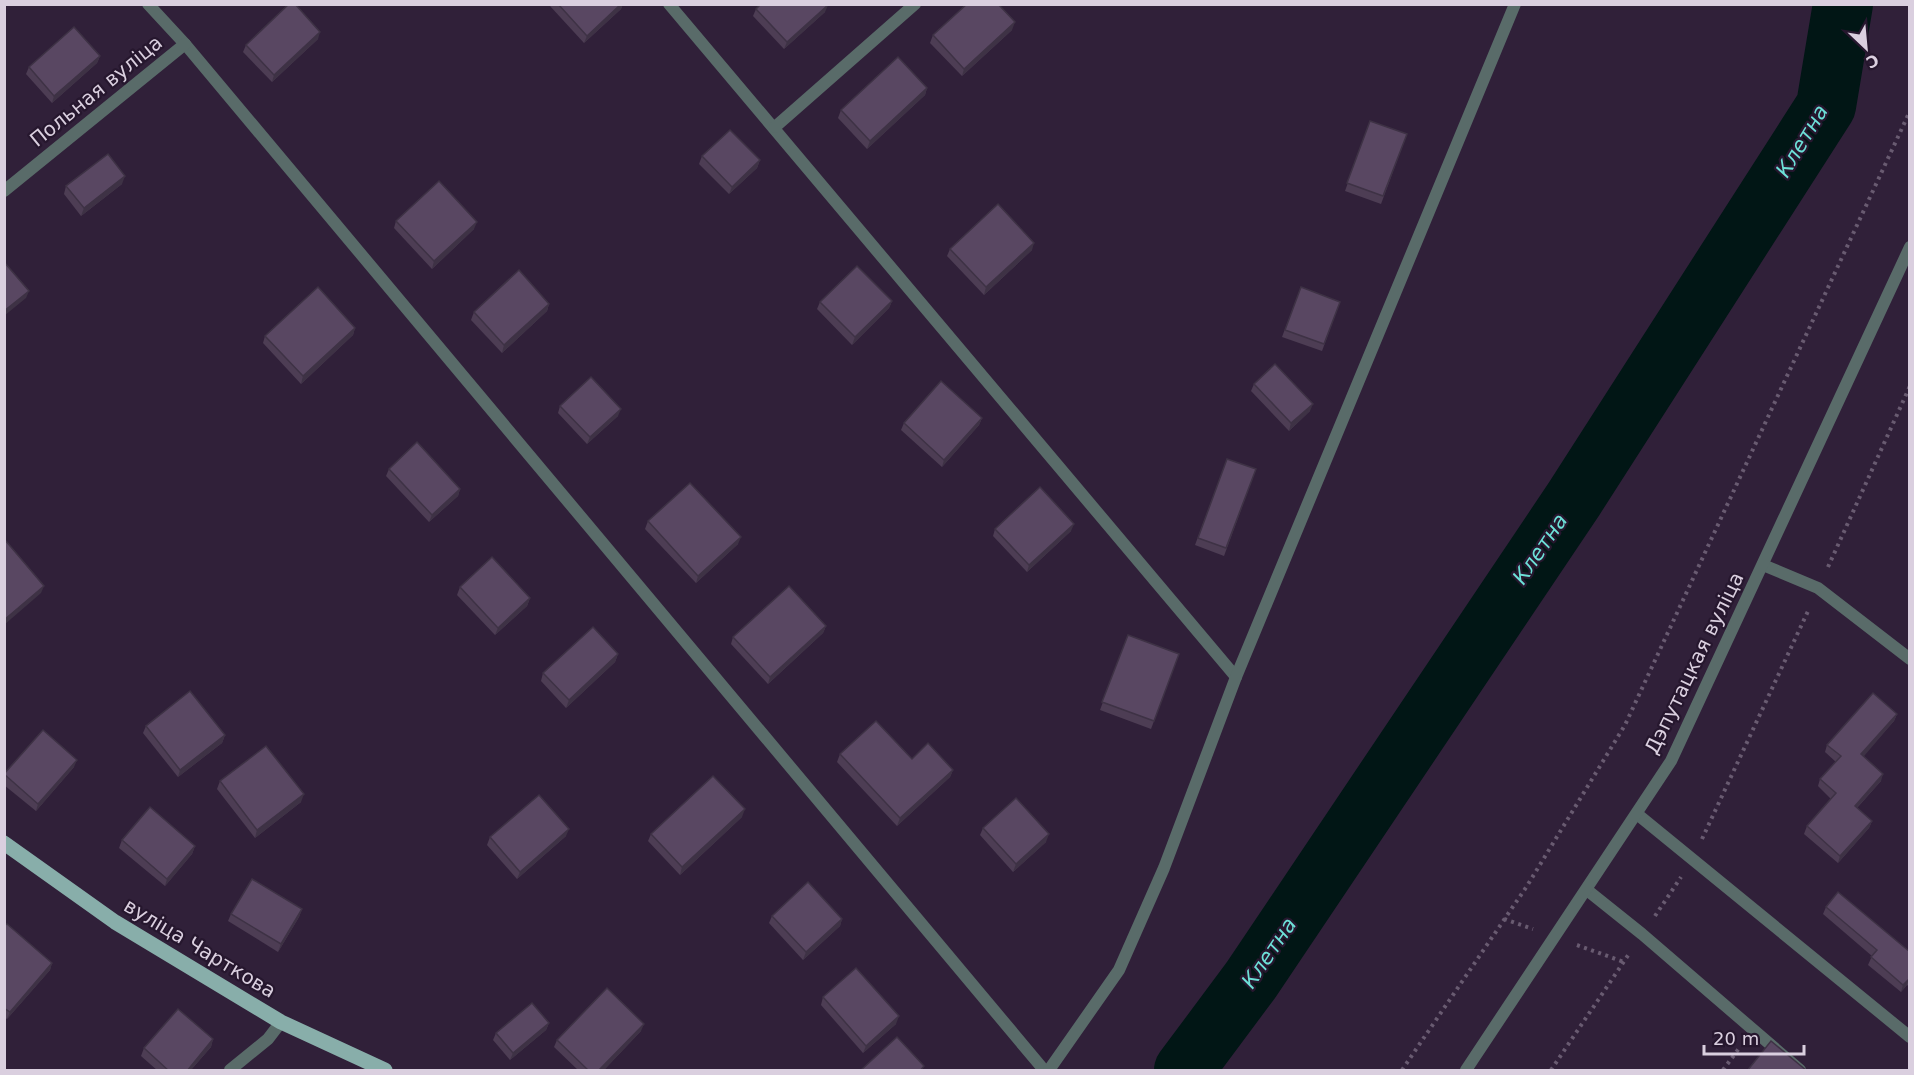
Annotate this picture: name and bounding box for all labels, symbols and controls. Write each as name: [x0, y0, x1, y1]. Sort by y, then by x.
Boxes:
north arrow: [1836, 18, 1896, 78]
street label: Польная вуліца: [25, 30, 167, 152]
text: С: [1863, 50, 1882, 72]
water label: Клетна: [1771, 100, 1833, 182]
water label: Клетна: [1508, 509, 1572, 589]
street label: Дэпутацкая вуліца: [1639, 568, 1749, 758]
street label: вуліца Чарткова: [120, 893, 280, 1003]
water label: Клетна: [1237, 913, 1301, 993]
scale bar: [1704, 1018, 1804, 1056]
text: 20 m: [1713, 1028, 1759, 1049]

